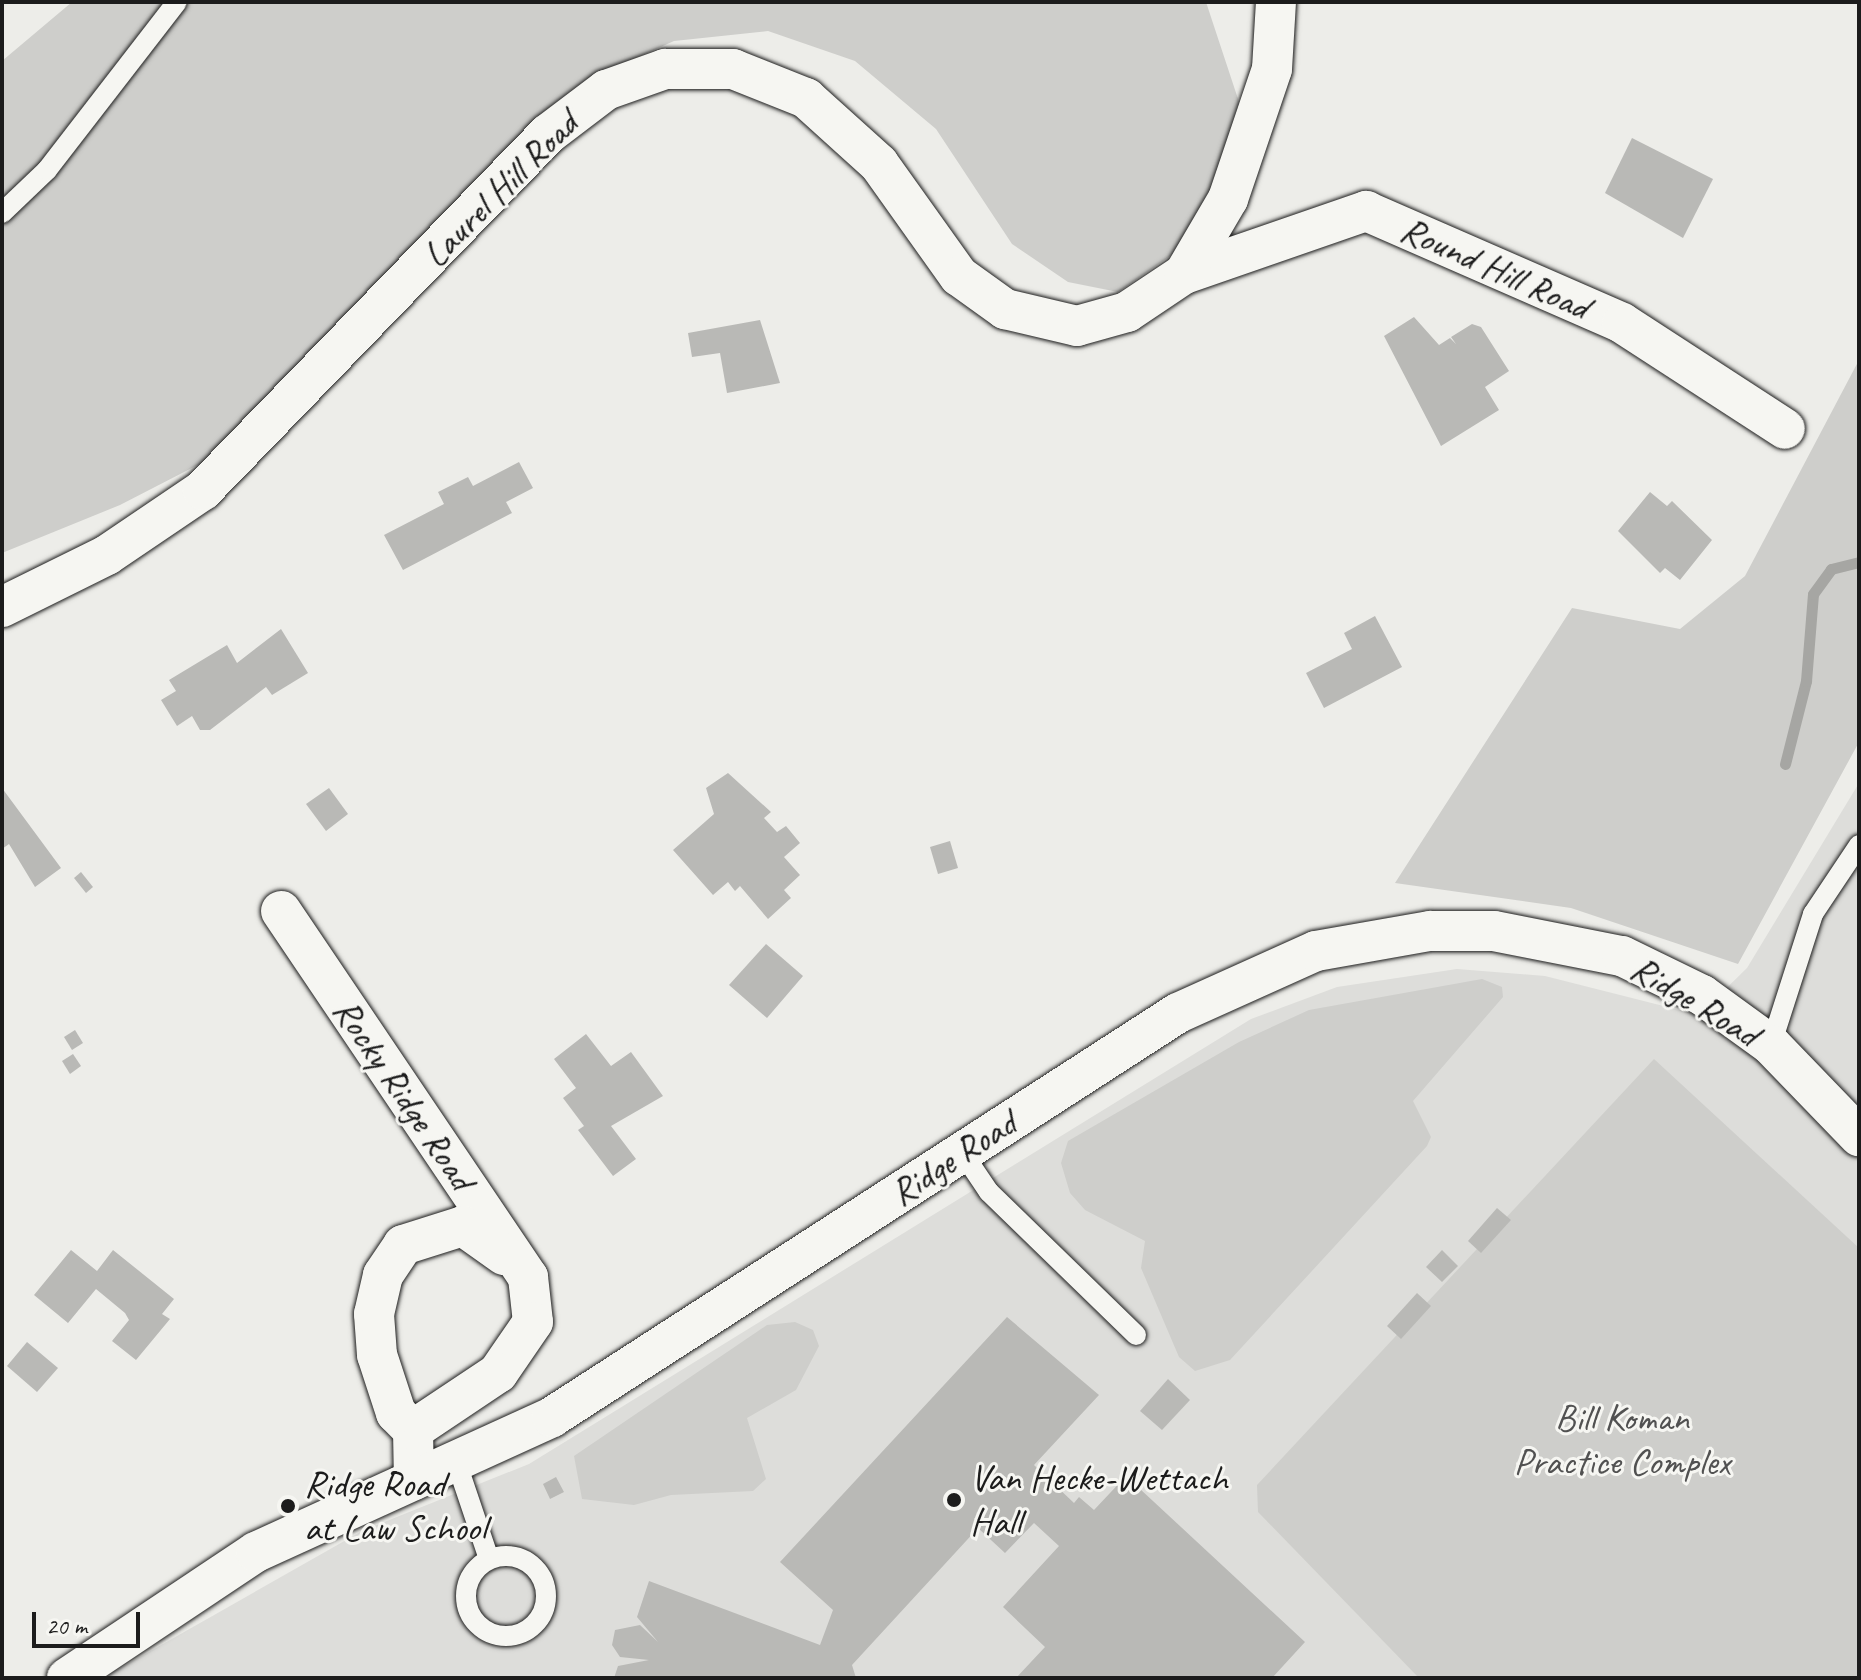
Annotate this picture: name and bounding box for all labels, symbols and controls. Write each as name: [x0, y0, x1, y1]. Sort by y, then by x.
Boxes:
street label: Laurel Hill Road: [412, 101, 588, 277]
street label: Round Hill Road: [1393, 206, 1597, 330]
street label: Ridge Road: [1623, 945, 1767, 1057]
street label: Rocky Ridge Road: [322, 988, 486, 1200]
street label: Ridge Road: [881, 1100, 1025, 1216]
park label: Bill Koman Practice Complex: [1515, 1395, 1729, 1484]
place label: Van Hecke-Wettach Hall: [970, 1455, 1228, 1544]
place label: Ridge Road at Law School: [304, 1461, 485, 1550]
marker: Van Hecke-Wettach Hall: [945, 1491, 963, 1509]
marker: Ridge Road at Law School: [279, 1497, 297, 1515]
scale bar: [36, 1596, 144, 1646]
text: 20 m: [46, 1611, 87, 1641]

